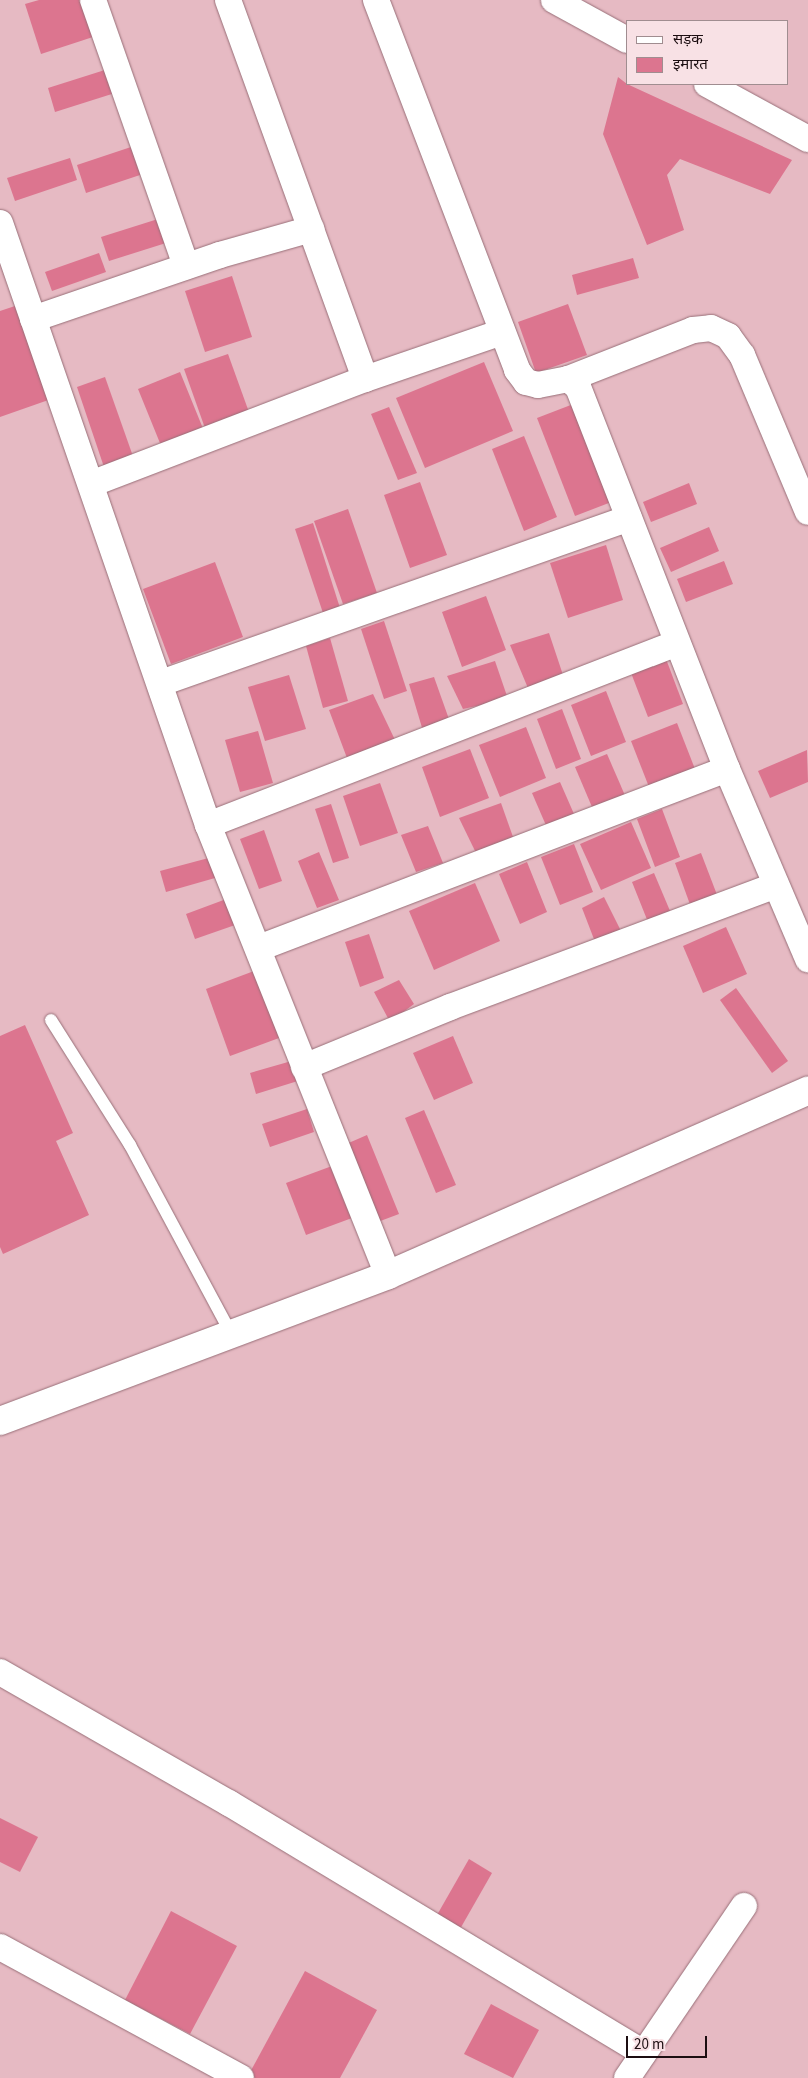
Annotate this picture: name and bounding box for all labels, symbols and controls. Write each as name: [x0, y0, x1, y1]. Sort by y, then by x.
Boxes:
legend: [626, 20, 788, 85]
text: सड़क: [673, 29, 703, 50]
text: इमारत: [673, 54, 708, 75]
scale bar: [628, 2026, 709, 2058]
text: 20 m: [634, 2034, 664, 2055]

